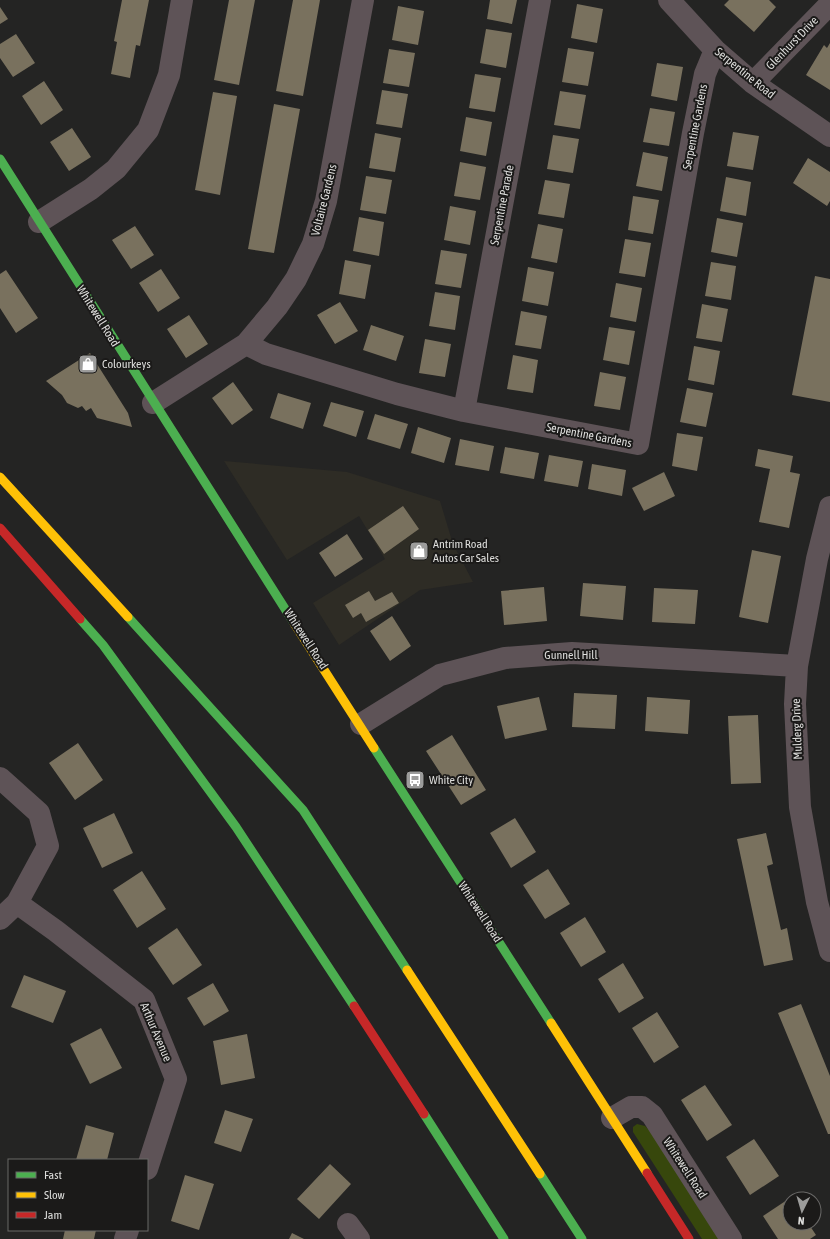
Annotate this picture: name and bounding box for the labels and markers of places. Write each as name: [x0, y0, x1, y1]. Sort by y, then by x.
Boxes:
shop icon: Colourkeys: [77, 353, 99, 375]
place label: Colourkeys: [102, 357, 151, 371]
place label: Antrim Road Autos Car Sales: [433, 537, 499, 565]
shop icon: Antrim Road Autos Car Sales: [408, 540, 430, 562]
bus stop icon: White City: [404, 769, 426, 791]
place label: White City: [429, 773, 473, 787]

